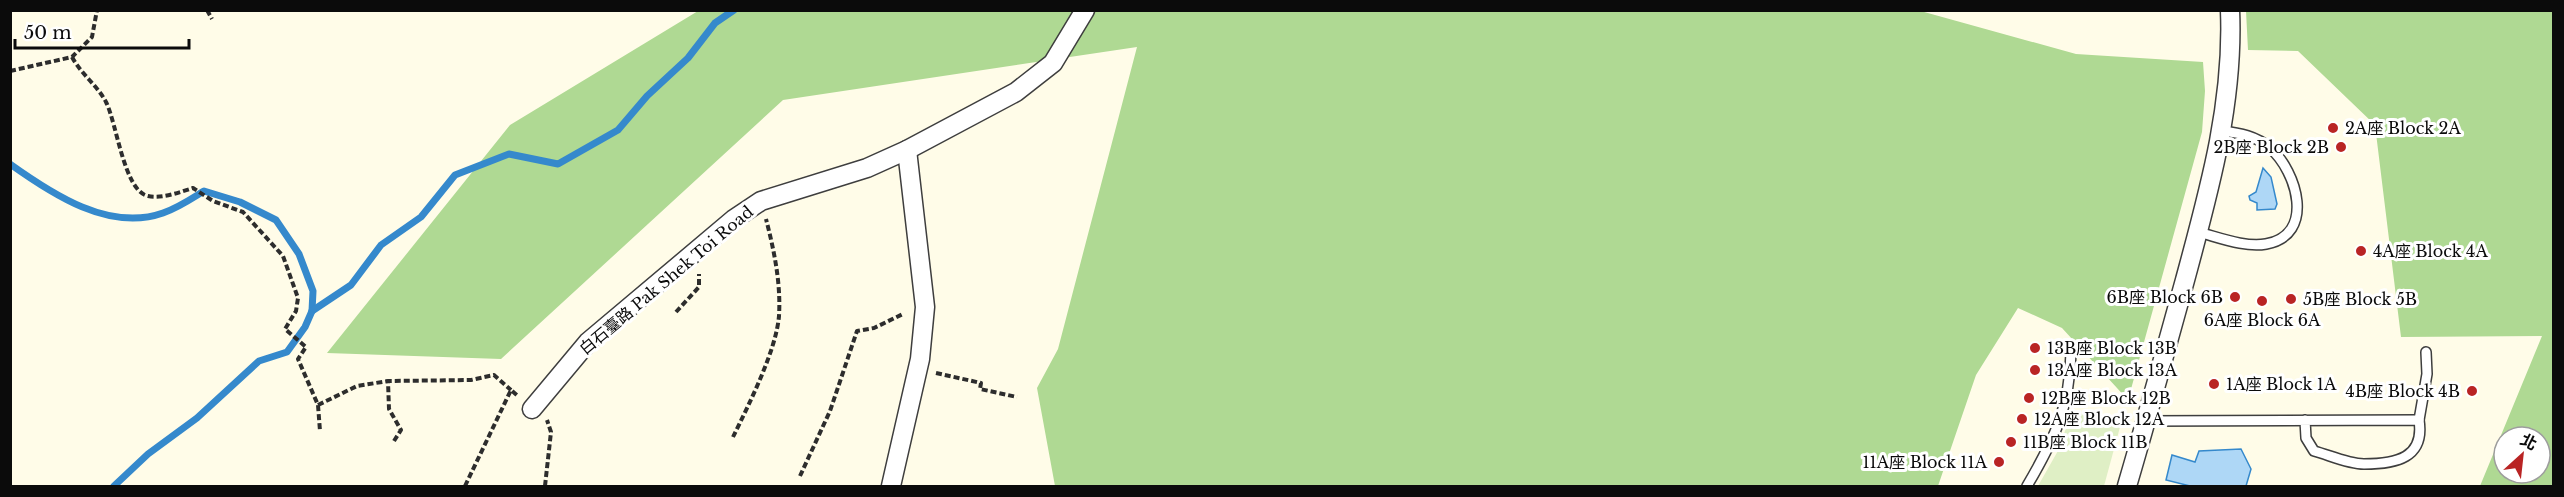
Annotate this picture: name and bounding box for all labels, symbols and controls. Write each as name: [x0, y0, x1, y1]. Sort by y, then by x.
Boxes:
scale bar: [15, 12, 189, 50]
text: 50 m: [24, 22, 72, 44]
place label: 2A座 Block 2A: [2345, 118, 2461, 138]
marker: 2A座 Block 2A: [2326, 121, 2340, 135]
place label: 2B座 Block 2B: [2213, 137, 2329, 157]
marker: 2B座 Block 2B: [2334, 140, 2348, 154]
street label: 白石臺路 Pak Shek Toi Road: [575, 201, 757, 359]
place label: 4A座 Block 4A: [2373, 241, 2488, 261]
marker: 4A座 Block 4A: [2354, 244, 2368, 258]
place label: 6B座 Block 6B: [2107, 287, 2223, 307]
place label: 5B座 Block 5B: [2303, 289, 2417, 309]
marker: 6B座 Block 6B: [2228, 290, 2242, 304]
marker: 5B座 Block 5B: [2284, 292, 2298, 306]
marker: 6A座 Block 6A: [2255, 294, 2269, 308]
place label: 6A座 Block 6A: [2204, 310, 2321, 330]
place label: 13B座 Block 13B: [2047, 338, 2177, 358]
marker: 13B座 Block 13B: [2028, 341, 2042, 355]
place label: 13A座 Block 13A: [2047, 360, 2178, 380]
marker: 13A座 Block 13A: [2028, 363, 2042, 377]
place label: 1A座 Block 1A: [2226, 374, 2337, 394]
marker: 1A座 Block 1A: [2207, 377, 2221, 391]
place label: 4B座 Block 4B: [2345, 381, 2460, 401]
marker: 4B座 Block 4B: [2465, 384, 2479, 398]
place label: 12B座 Block 12B: [2041, 388, 2171, 408]
marker: 12B座 Block 12B: [2022, 391, 2036, 405]
place label: 12A座 Block 12A: [2034, 409, 2165, 429]
marker: 12A座 Block 12A: [2015, 412, 2029, 426]
north arrow: [2492, 425, 2552, 485]
text: 北: [2517, 429, 2540, 454]
place label: 11B座 Block 11B: [2023, 432, 2147, 452]
marker: 11B座 Block 11B: [2004, 435, 2018, 449]
place label: 11A座 Block 11A: [1862, 452, 1988, 472]
marker: 11A座 Block 11A: [1992, 455, 2006, 469]

